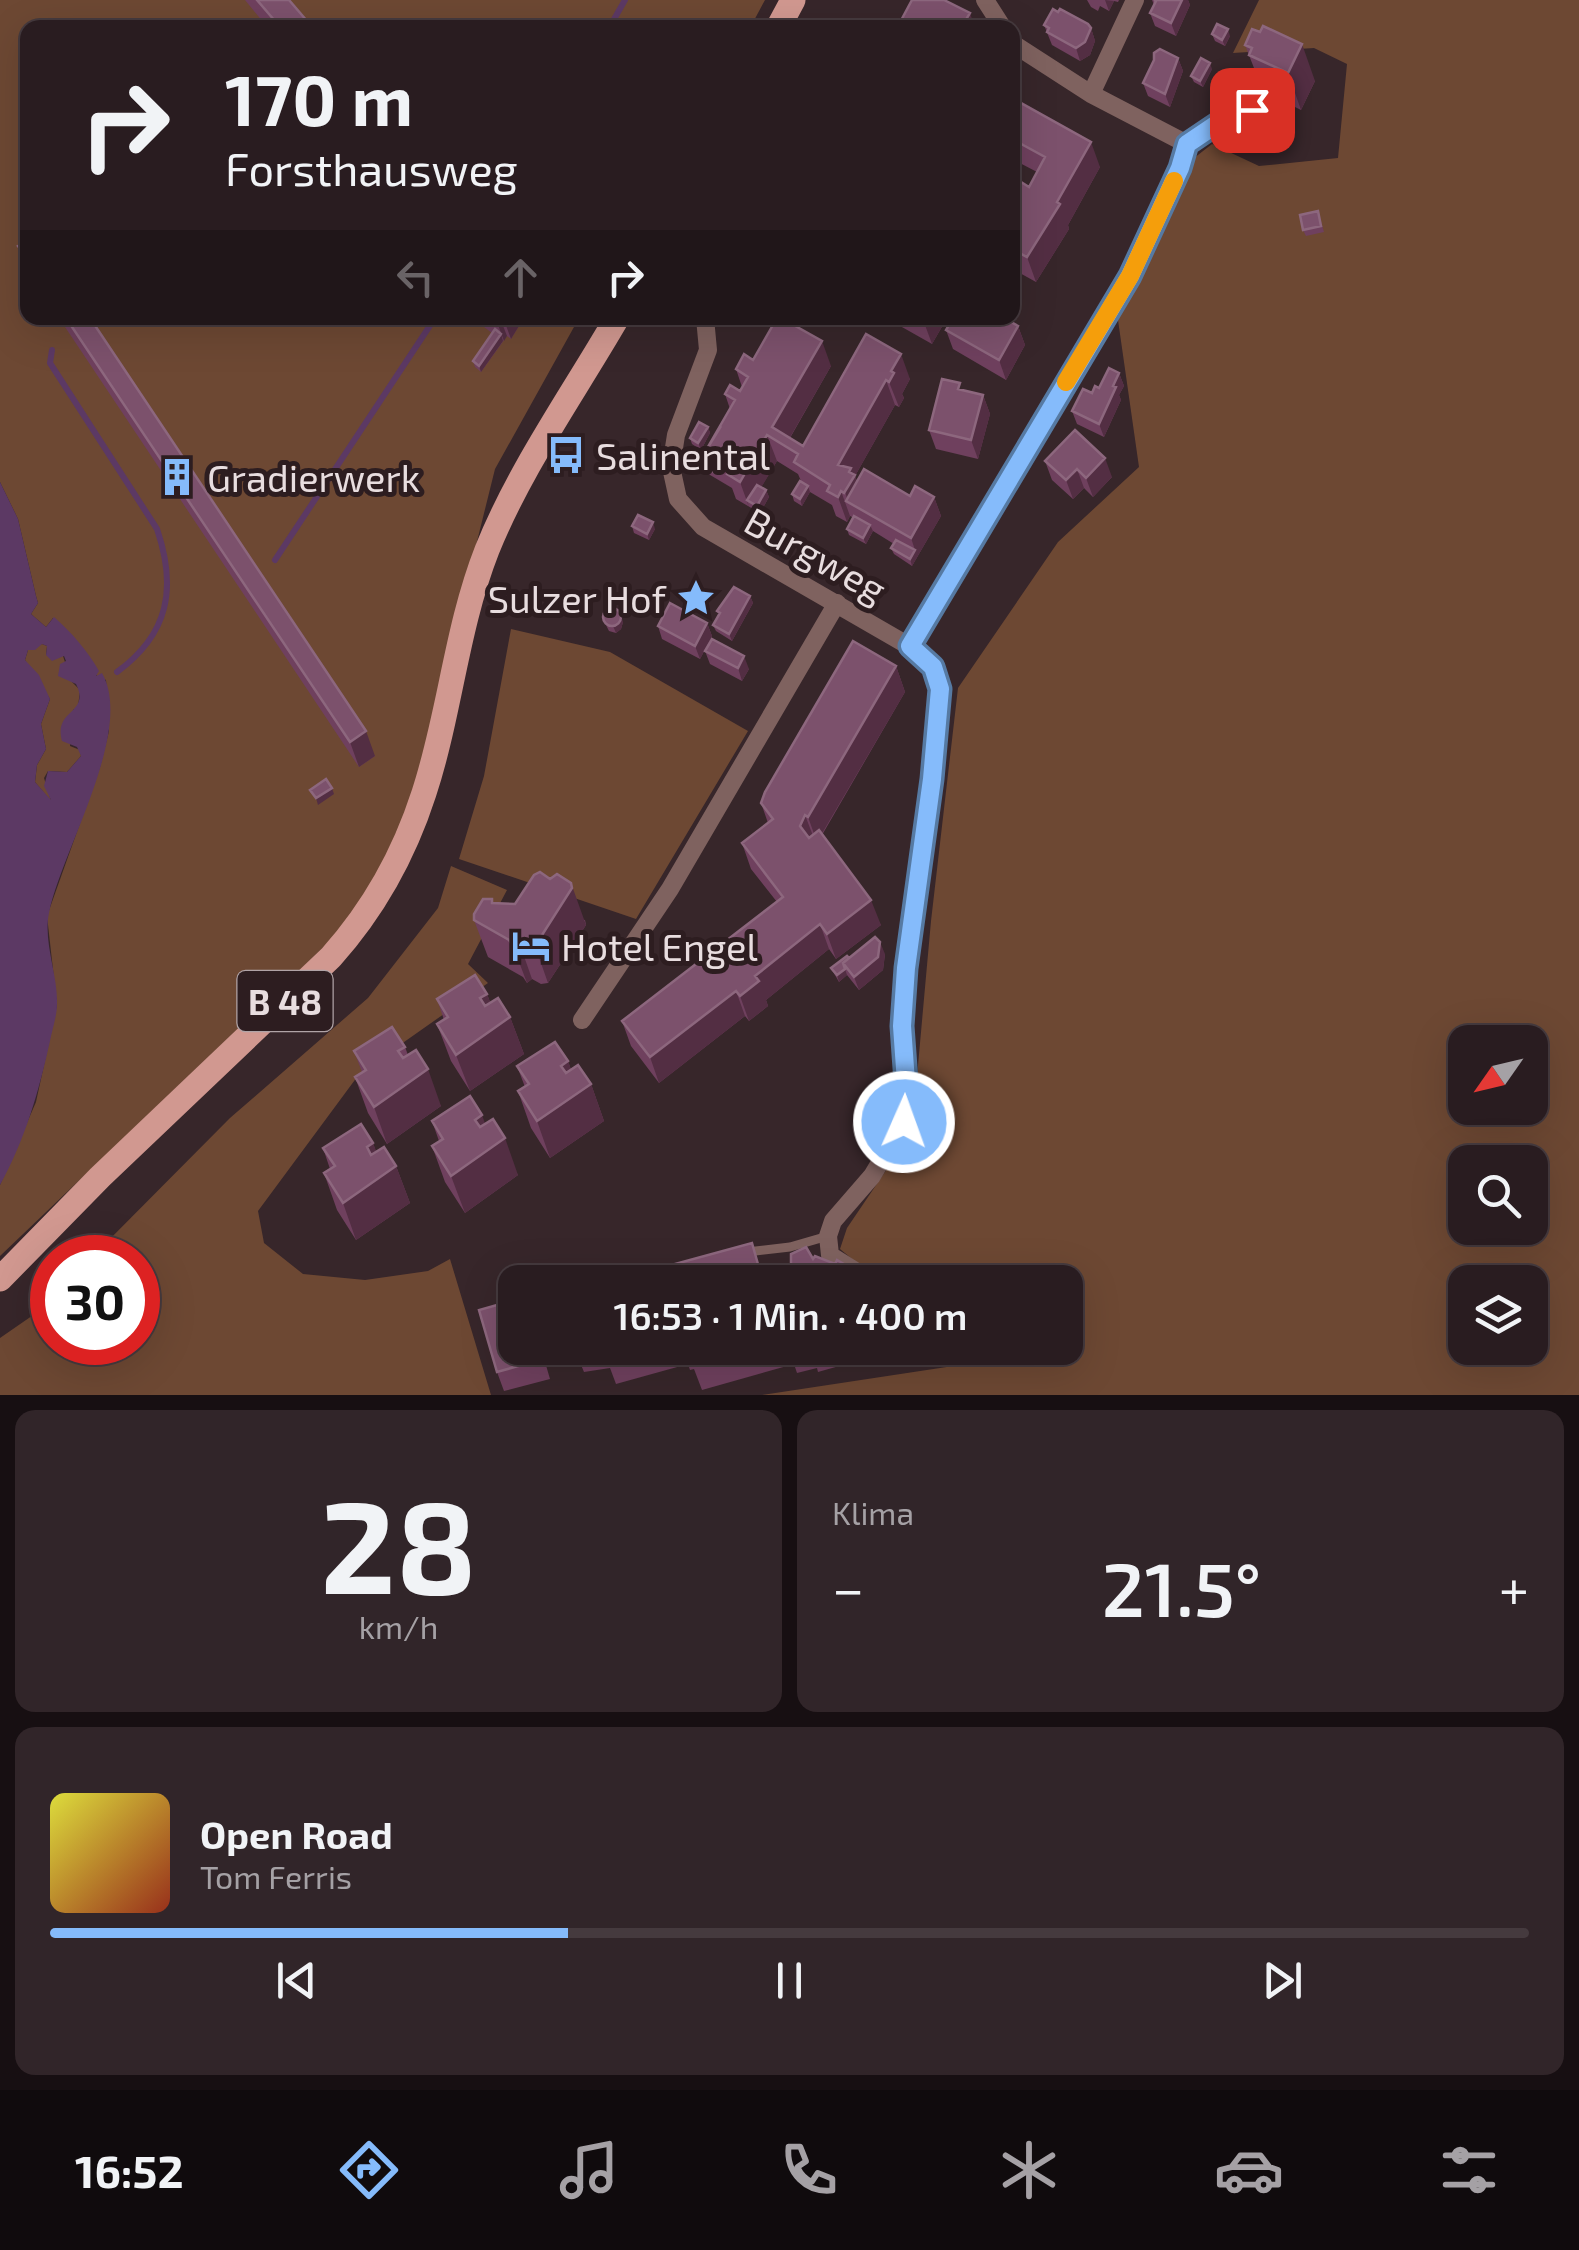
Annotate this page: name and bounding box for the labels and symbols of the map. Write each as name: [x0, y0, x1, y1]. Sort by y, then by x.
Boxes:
pin: [1210, 68, 1295, 153]
place label: Salinental: [596, 432, 770, 478]
bus stop icon: Salinental: [545, 434, 587, 476]
place label: Gradierwerk: [207, 454, 420, 500]
building icon: Gradierwerk: [156, 456, 198, 498]
street label: Burgweg: [737, 496, 895, 612]
place label: Sulzer Hof: [488, 575, 668, 621]
place icon: Sulzer Hof: [675, 577, 717, 619]
place label: Hotel Engel: [561, 923, 758, 969]
hotel icon: Hotel Engel: [510, 925, 552, 967]
road number: B 48: [238, 971, 332, 1031]
north arrow: [1448, 1025, 1548, 1125]
position arrow: [852, 1070, 956, 1174]
speed limit sign: 30: [30, 1235, 160, 1365]

